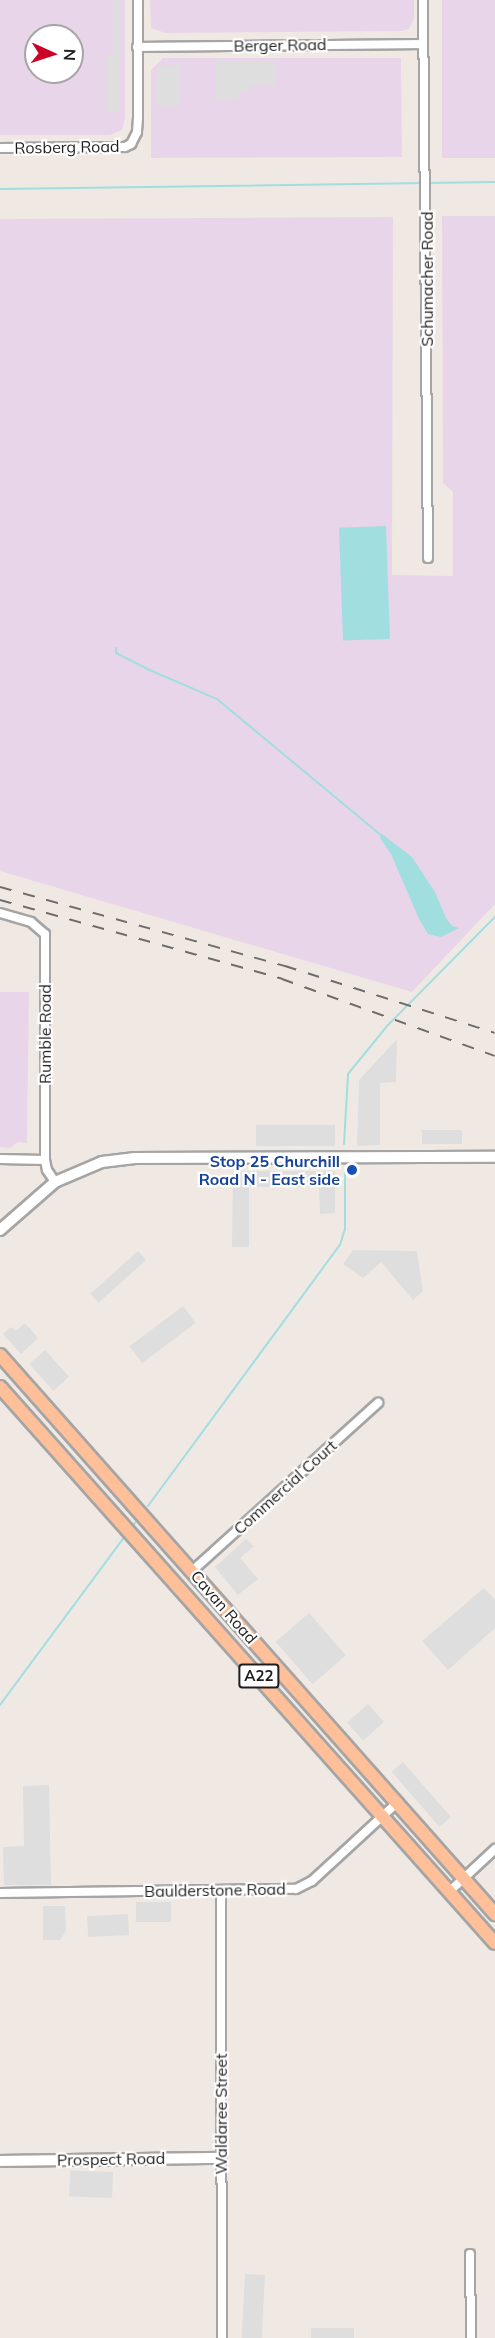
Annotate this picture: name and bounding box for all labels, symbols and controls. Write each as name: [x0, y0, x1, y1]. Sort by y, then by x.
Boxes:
north arrow: [24, 24, 84, 84]
street label: Berger Road: [233, 35, 327, 55]
text: N: [60, 48, 80, 61]
street label: Rosberg Road: [14, 136, 120, 158]
street label: Schumacher Road: [417, 211, 437, 347]
street label: Rumble Road: [35, 984, 55, 1084]
place label: Stop 25 Churchill Road N - East side: [199, 1151, 340, 1189]
marker: Stop 25 Churchill Road N - East side: [345, 1163, 359, 1177]
street label: Commercial Court: [230, 1436, 340, 1538]
street label: Cavan Road: [187, 1566, 261, 1648]
road number: A22: [238, 1664, 280, 1688]
street label: Baulderstone Road: [144, 1879, 286, 1901]
street label: Waldaree Street: [211, 2053, 231, 2175]
street label: Prospect Road: [57, 2148, 165, 2170]

